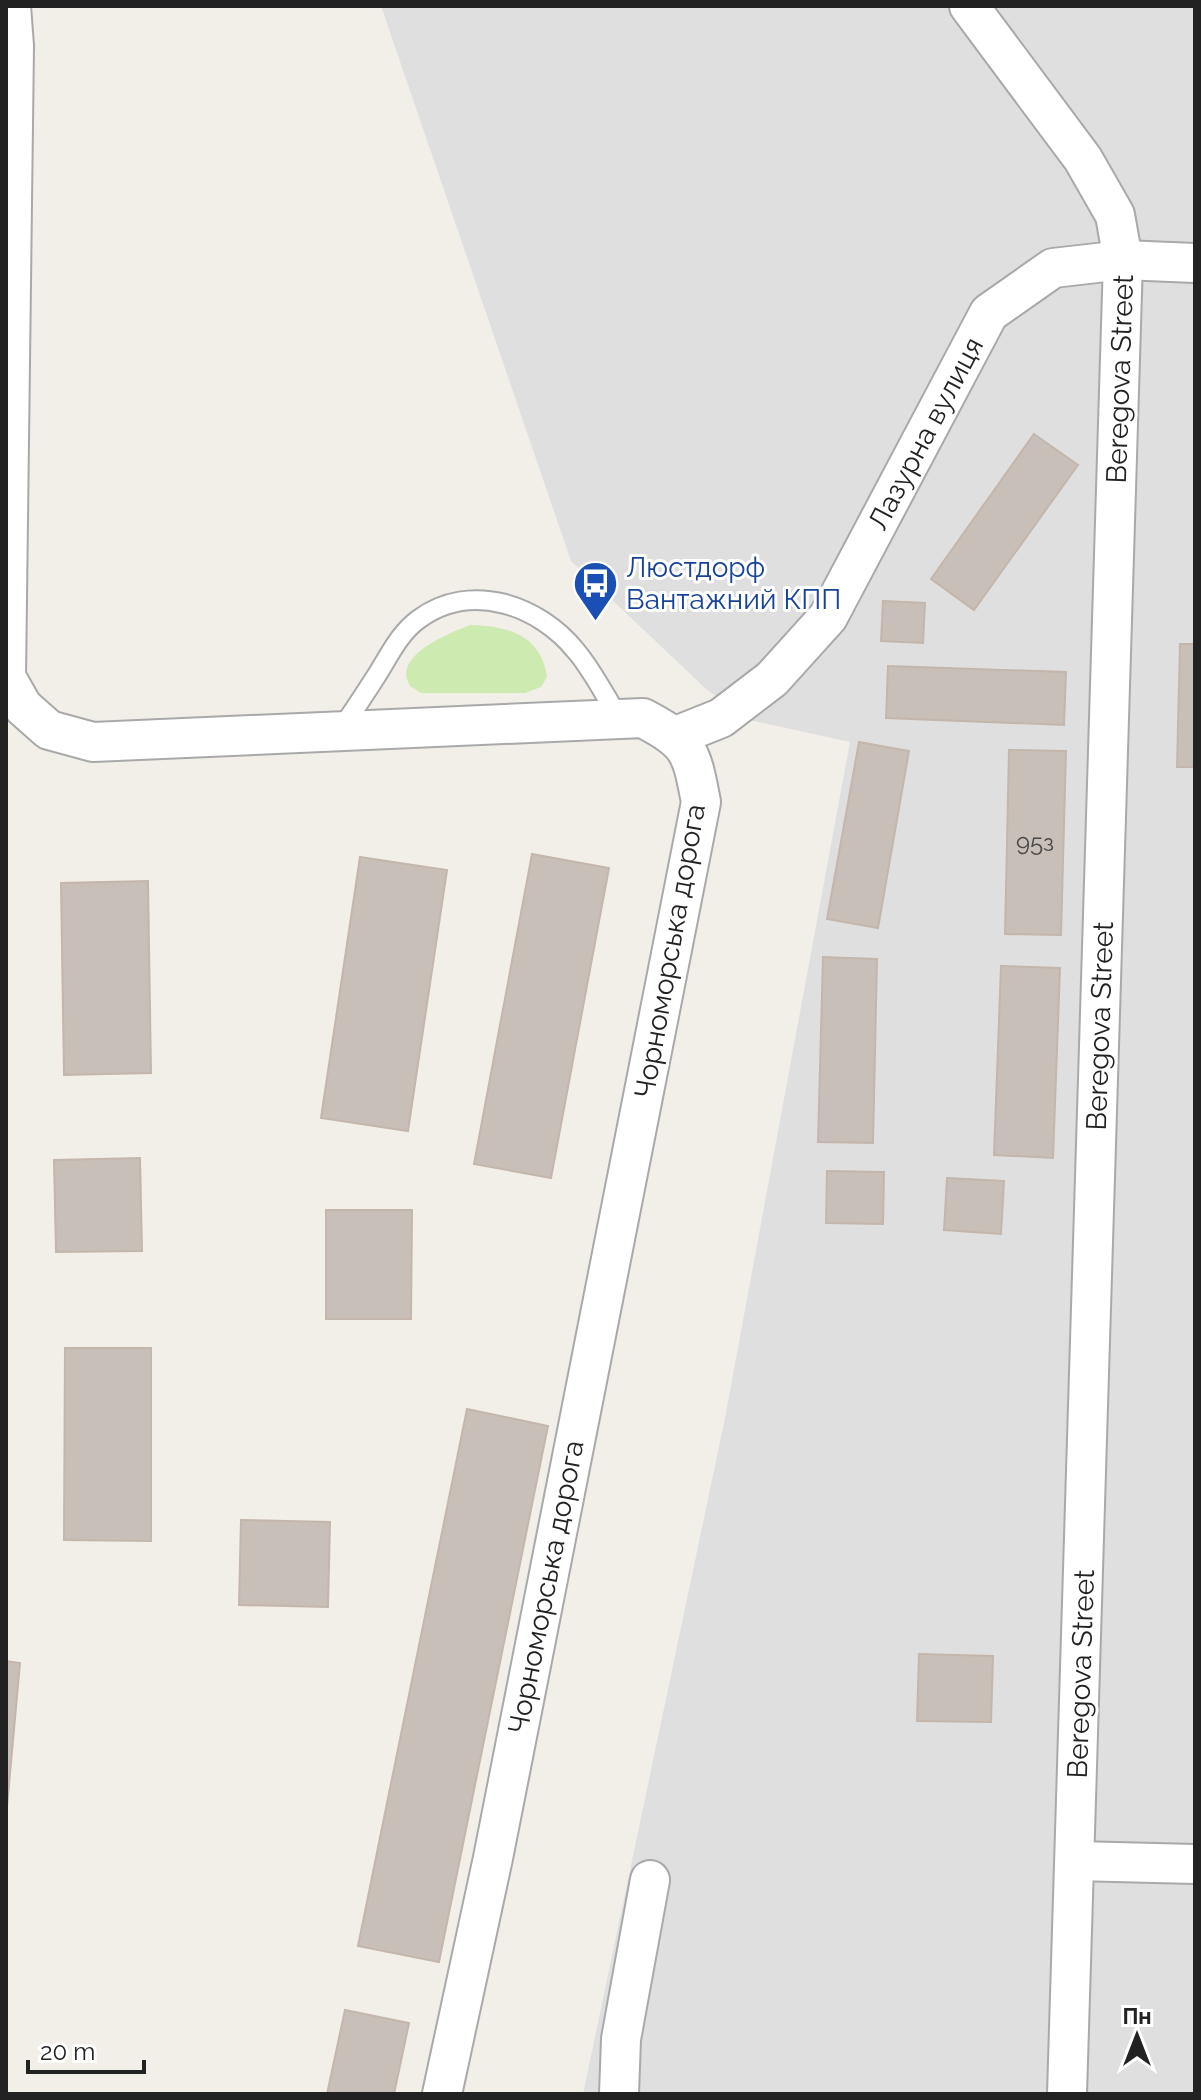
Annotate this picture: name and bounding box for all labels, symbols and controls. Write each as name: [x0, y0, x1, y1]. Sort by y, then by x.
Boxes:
street label: Beregova Street: [1100, 273, 1140, 484]
street label: Лазурна вулиця: [861, 331, 990, 535]
place label: Люстдорф Вантажний КПП: [626, 551, 841, 616]
bus stop icon: Люстдорф Вантажний КПП: [571, 559, 619, 622]
street label: Чорноморська дорога: [628, 801, 712, 1101]
house number: 95з: [1016, 828, 1054, 857]
street label: Beregova Street: [1080, 920, 1120, 1131]
street label: Чорноморська дорога: [501, 1438, 591, 1736]
street label: Beregova Street: [1061, 1568, 1101, 1779]
north arrow: [1097, 1996, 1177, 2076]
text: Пн: [1122, 2003, 1152, 2029]
scale bar: [28, 2024, 144, 2074]
text: 20 m: [40, 2037, 95, 2066]

